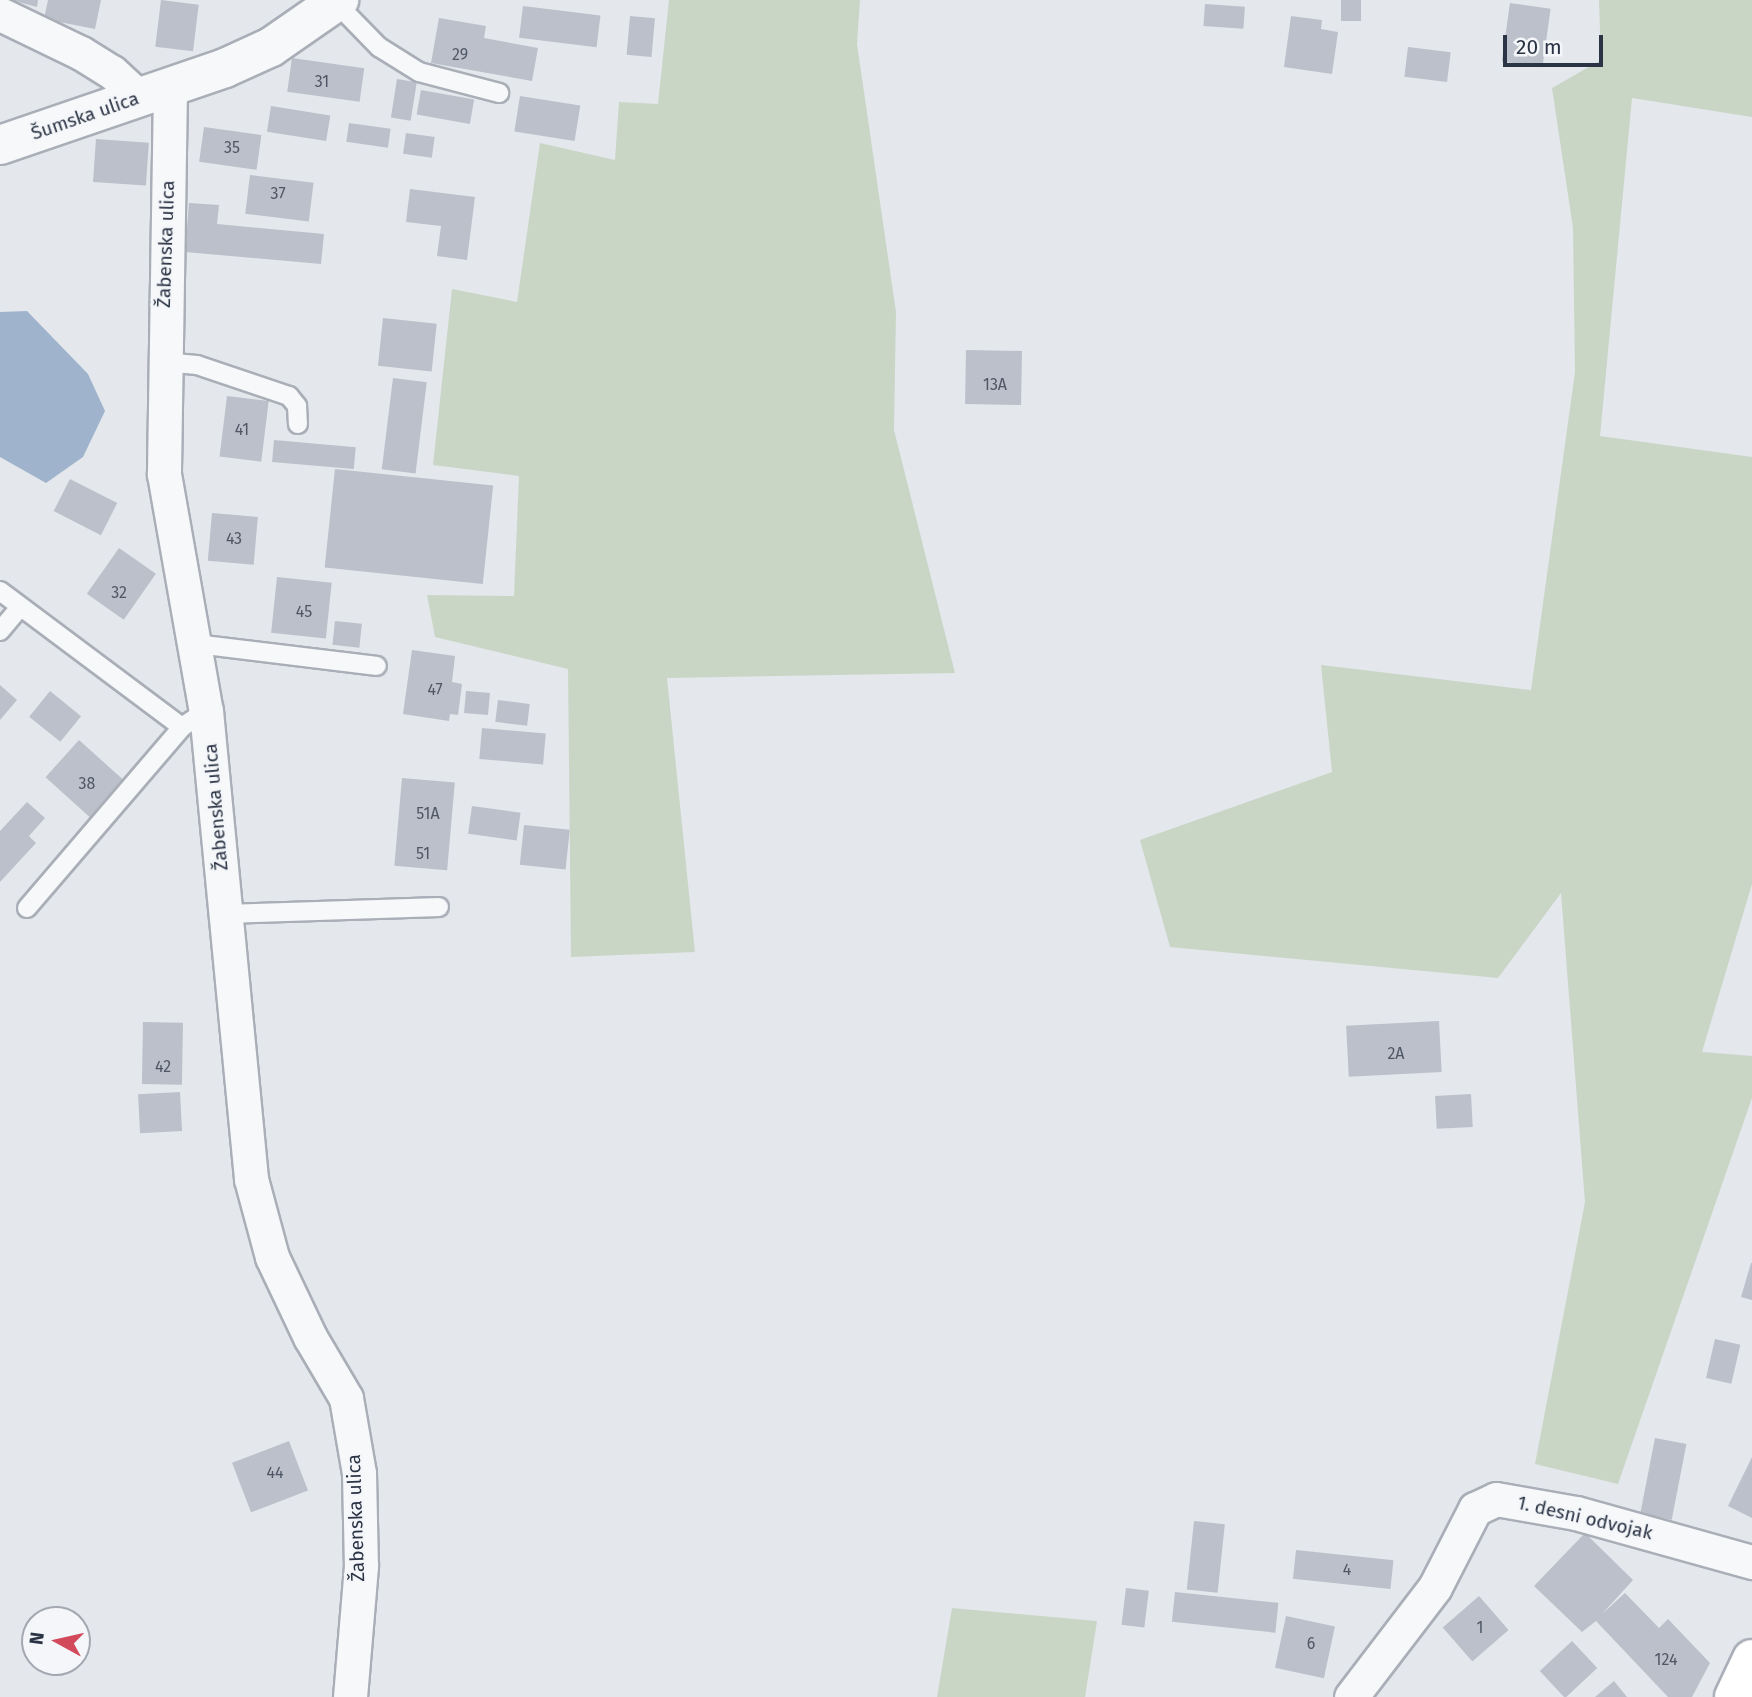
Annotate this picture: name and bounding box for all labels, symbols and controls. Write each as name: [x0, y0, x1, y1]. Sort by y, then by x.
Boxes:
scale bar: [1507, 21, 1607, 65]
text: 20 m: [1516, 34, 1562, 60]
house number: 29: [452, 45, 468, 65]
house number: 31: [315, 72, 329, 92]
street label: Šumska ulica: [28, 87, 142, 145]
house number: 35: [224, 138, 240, 158]
street label: Žabenska ulica: [152, 180, 180, 308]
house number: 37: [270, 184, 286, 204]
house number: 13A: [983, 375, 1007, 395]
house number: 41: [235, 420, 249, 440]
house number: 43: [226, 529, 242, 549]
house number: 32: [111, 583, 127, 603]
house number: 45: [296, 602, 312, 622]
house number: 47: [427, 680, 443, 700]
street label: Žabenska ulica: [199, 742, 233, 872]
house number: 38: [79, 774, 95, 794]
house number: 51A: [416, 804, 440, 824]
house number: 51: [416, 844, 430, 864]
house number: 2A: [1387, 1044, 1405, 1064]
house number: 42: [155, 1057, 171, 1077]
street label: Žabenska ulica: [342, 1454, 370, 1582]
house number: 44: [266, 1463, 284, 1483]
street label: 1. desni odvojak: [1515, 1491, 1655, 1545]
house number: 4: [1343, 1560, 1351, 1580]
north arrow: [21, 1606, 91, 1676]
house number: 1: [1477, 1618, 1483, 1638]
text: N: [24, 1630, 49, 1646]
house number: 6: [1307, 1634, 1315, 1654]
house number: 124: [1655, 1650, 1677, 1670]

